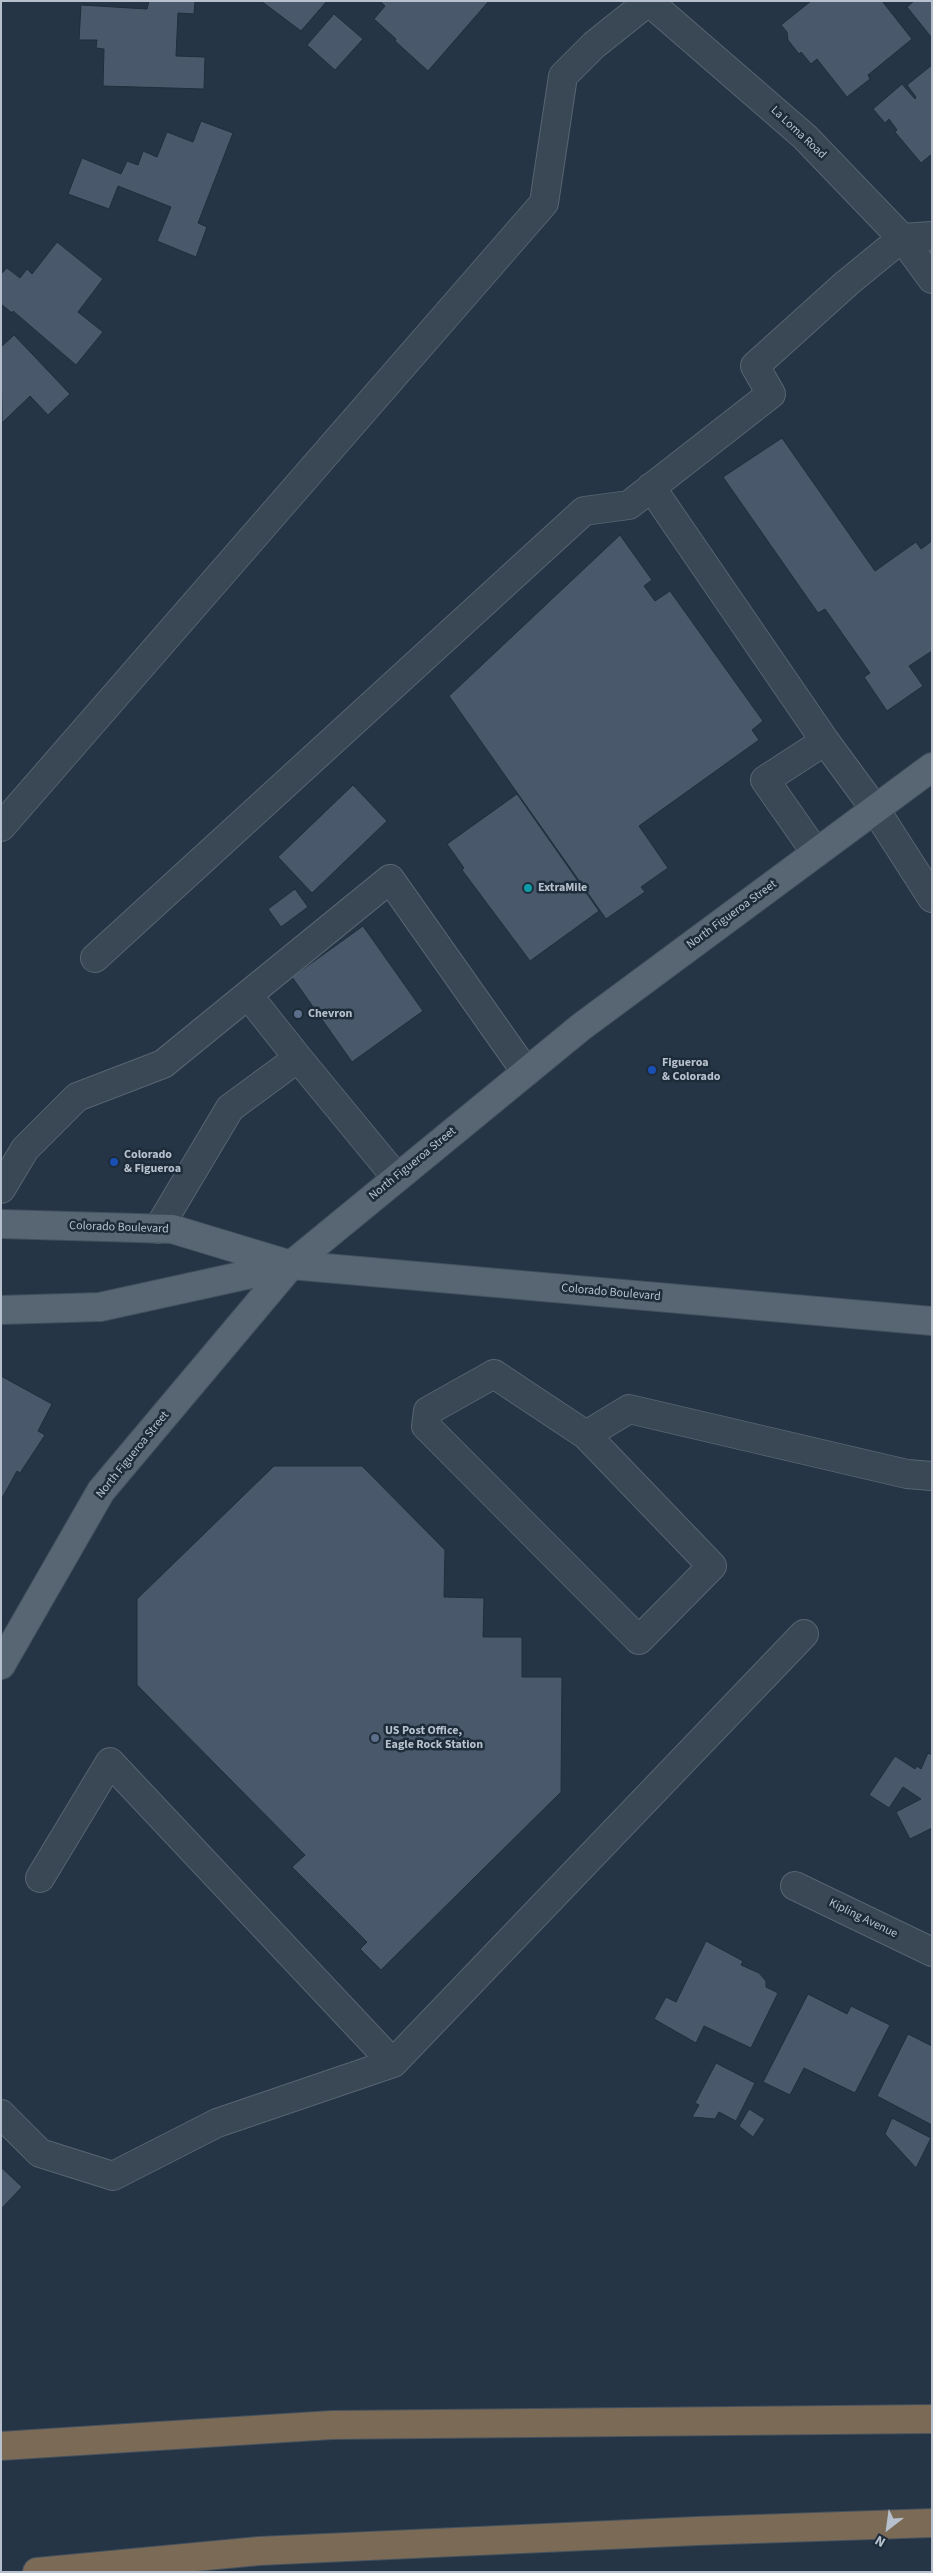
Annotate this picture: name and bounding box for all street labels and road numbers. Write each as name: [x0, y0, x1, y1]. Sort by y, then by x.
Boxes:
street label: La Loma Road: [767, 104, 829, 162]
street label: North Figueroa Street: [684, 878, 780, 952]
street label: North Figueroa Street: [367, 1125, 459, 1203]
street label: Colorado Boulevard: [69, 1219, 169, 1237]
street label: Colorado Boulevard: [561, 1281, 661, 1305]
street label: North Figueroa Street: [94, 1409, 172, 1501]
street label: Kipling Avenue: [826, 1896, 900, 1942]

